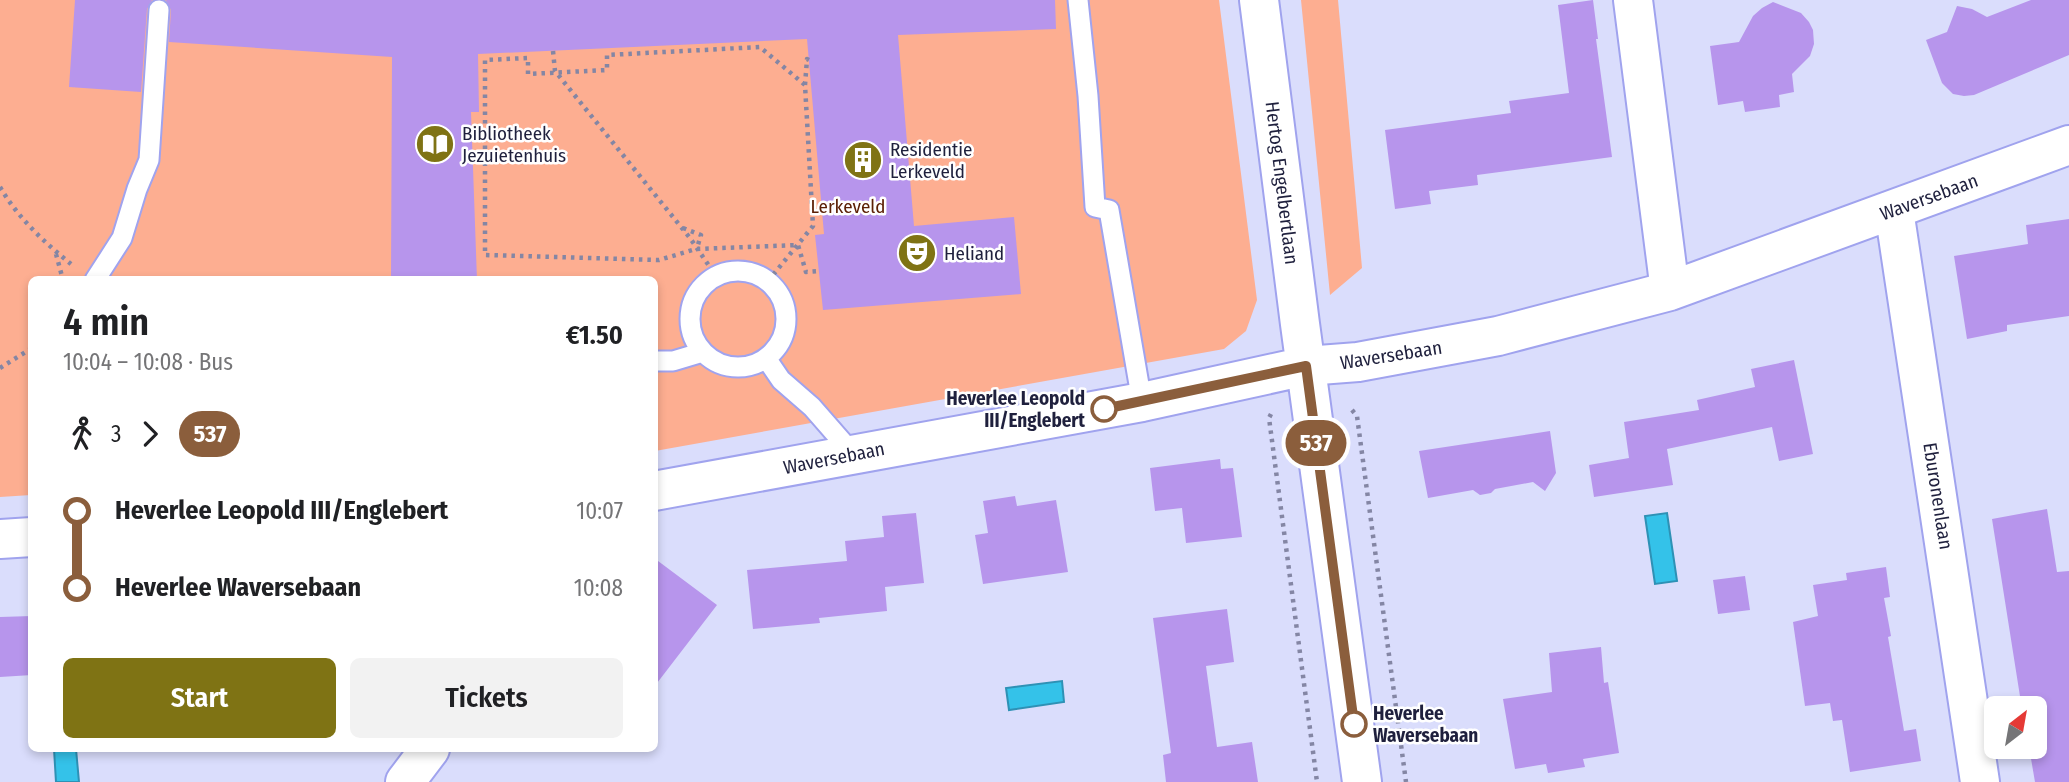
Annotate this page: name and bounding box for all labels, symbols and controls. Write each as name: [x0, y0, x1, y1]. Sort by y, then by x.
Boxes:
street label: Hertog Engelbertlaan: [1261, 100, 1303, 266]
place label: Bibliotheek Jezuietenhuis: [462, 122, 566, 167]
library icon: Bibliotheek Jezuietenhuis: [414, 123, 456, 165]
place label: Residentie Lerkeveld: [890, 138, 972, 183]
building icon: Residentie Lerkeveld: [842, 139, 884, 181]
street label: Waversebaan: [1877, 169, 1981, 225]
park label: Lerkeveld: [811, 195, 885, 218]
theatre icon: Heliand: [896, 232, 938, 274]
place label: Heliand: [944, 242, 1004, 265]
text: 4 min: [63, 299, 149, 345]
text: €1.50: [566, 320, 623, 351]
street label: Waversebaan: [1338, 336, 1444, 374]
text: 10:04 – 10:08 · Bus: [63, 348, 233, 376]
place label: Heverlee Leopold III/Englebert: [946, 387, 1085, 432]
marker: Heverlee Leopold III/Englebert: [1091, 396, 1117, 422]
icon: walk: [63, 415, 101, 453]
icon: forward: [131, 415, 169, 453]
text: 3: [111, 420, 121, 448]
text: 537: [193, 420, 226, 448]
line badge: 537: [1276, 420, 1356, 466]
text: 537: [1299, 429, 1333, 457]
street label: Waversebaan: [781, 437, 887, 479]
street label: Eburonenlaan: [1918, 441, 1958, 551]
text: Heverlee Leopold III/Englebert: [115, 495, 448, 526]
text: 10:07: [576, 497, 623, 525]
text: Heverlee Waversebaan: [115, 572, 361, 603]
text: 10:08: [574, 574, 623, 602]
button: Start: [63, 658, 336, 738]
button: Tickets: [350, 658, 623, 738]
north arrow: [1984, 696, 2048, 760]
map controls: [1984, 696, 2047, 759]
place label: Heverlee Waversebaan: [1373, 702, 1478, 747]
marker: Heverlee Waversebaan: [1341, 711, 1367, 737]

